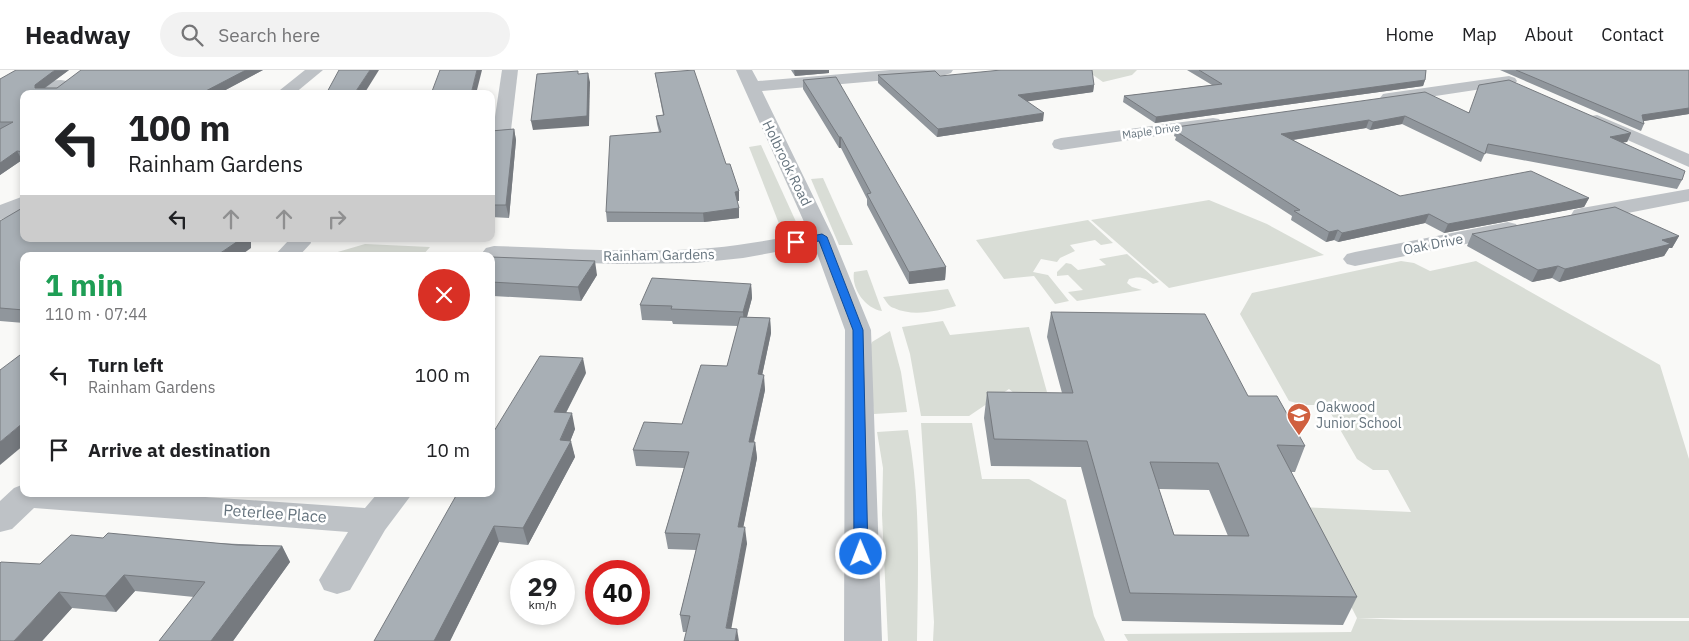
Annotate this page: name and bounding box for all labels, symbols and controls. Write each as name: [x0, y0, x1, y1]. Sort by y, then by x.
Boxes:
search box: [160, 12, 510, 57]
text: Headway: [25, 19, 130, 51]
icon: search: [178, 21, 206, 49]
text: Search here: [218, 23, 320, 47]
text: Home: [1386, 23, 1434, 46]
text: Map: [1462, 23, 1497, 46]
text: About: [1525, 23, 1573, 46]
text: Contact: [1601, 23, 1664, 46]
text: 100 m: [128, 105, 231, 151]
icon: left: [45, 110, 110, 175]
street label: Holbrook Road: [758, 117, 816, 209]
street label: Maple Drive: [1121, 120, 1181, 142]
text: Rainham Gardens: [128, 149, 303, 178]
icon: left: [164, 205, 192, 233]
icon: ahead: [217, 205, 245, 233]
icon: ahead: [270, 205, 298, 233]
icon: right: [323, 205, 351, 233]
pin: [775, 221, 817, 263]
icon: arrive: [782, 228, 810, 256]
street label: Oak Drive: [1402, 229, 1465, 259]
street label: Rainham Gardens: [603, 245, 715, 265]
text: 1 min: [45, 265, 123, 304]
button: close: [418, 269, 470, 321]
text: 110 m · 07:44: [45, 304, 147, 324]
text: Turn left: [88, 353, 164, 377]
icon: left: [45, 361, 73, 389]
text: 100 m: [415, 363, 470, 387]
text: Rainham Gardens: [88, 377, 215, 397]
place label: Oakwood Junior School: [1316, 398, 1402, 432]
school or university icon: Oakwood Junior School: [1286, 402, 1312, 436]
icon: arrive: [45, 436, 73, 464]
text: Arrive at destination: [88, 438, 271, 462]
text: 10 m: [426, 438, 470, 462]
street label: Peterlee Place: [223, 499, 327, 527]
position arrow: [834, 527, 886, 579]
speed limit sign: 40: [585, 560, 650, 625]
text: 29: [527, 570, 558, 603]
text: km/h: [528, 597, 557, 612]

